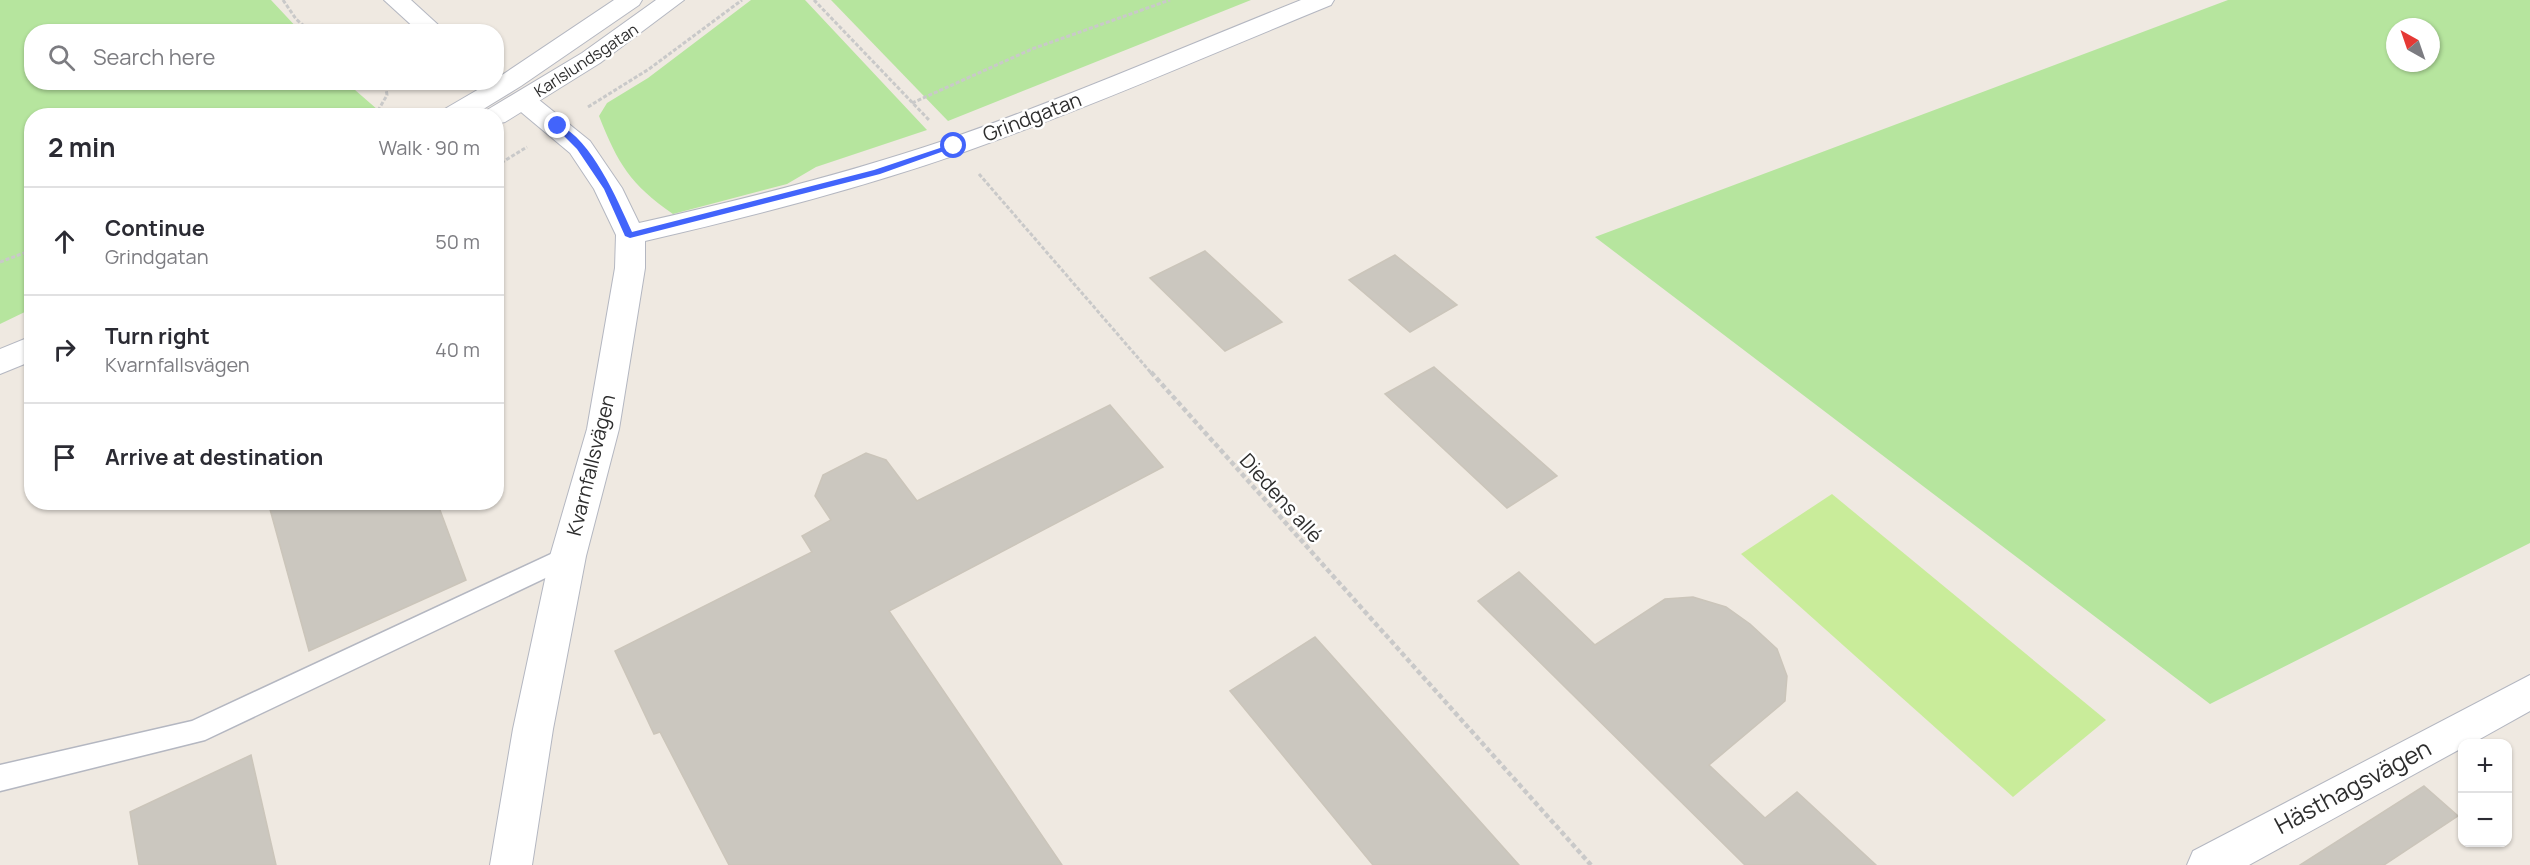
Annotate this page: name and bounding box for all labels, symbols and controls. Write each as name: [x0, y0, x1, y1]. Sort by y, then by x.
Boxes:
street label: Karlslundsgatan: [530, 18, 642, 102]
north arrow: [2386, 18, 2440, 72]
search box: [24, 24, 504, 90]
icon: search: [45, 41, 78, 74]
text: Search here: [93, 42, 215, 72]
street label: Grindgatan: [979, 85, 1085, 148]
route end: [544, 112, 570, 138]
text: 2 min: [48, 129, 116, 165]
route start: [940, 132, 966, 158]
text: Walk · 90 m: [378, 134, 480, 161]
text: Continue: [105, 213, 205, 243]
icon: ahead: [48, 225, 81, 258]
text: 50 m: [435, 228, 480, 255]
text: Grindgatan: [105, 243, 209, 270]
text: Turn right: [105, 321, 210, 351]
icon: right: [48, 333, 81, 366]
text: 40 m: [435, 336, 480, 363]
text: Kvarnfallsvägen: [105, 351, 250, 378]
street label: Kvarnfallsvägen: [560, 391, 621, 538]
icon: arrive: [48, 441, 81, 474]
text: Arrive at destination: [105, 442, 323, 472]
street label: Diedens allé: [1234, 447, 1329, 548]
street label: Hästhagsvägen: [2268, 731, 2436, 841]
map controls: [2458, 739, 2512, 847]
button: +: [2458, 739, 2512, 793]
button: −: [2458, 793, 2512, 847]

